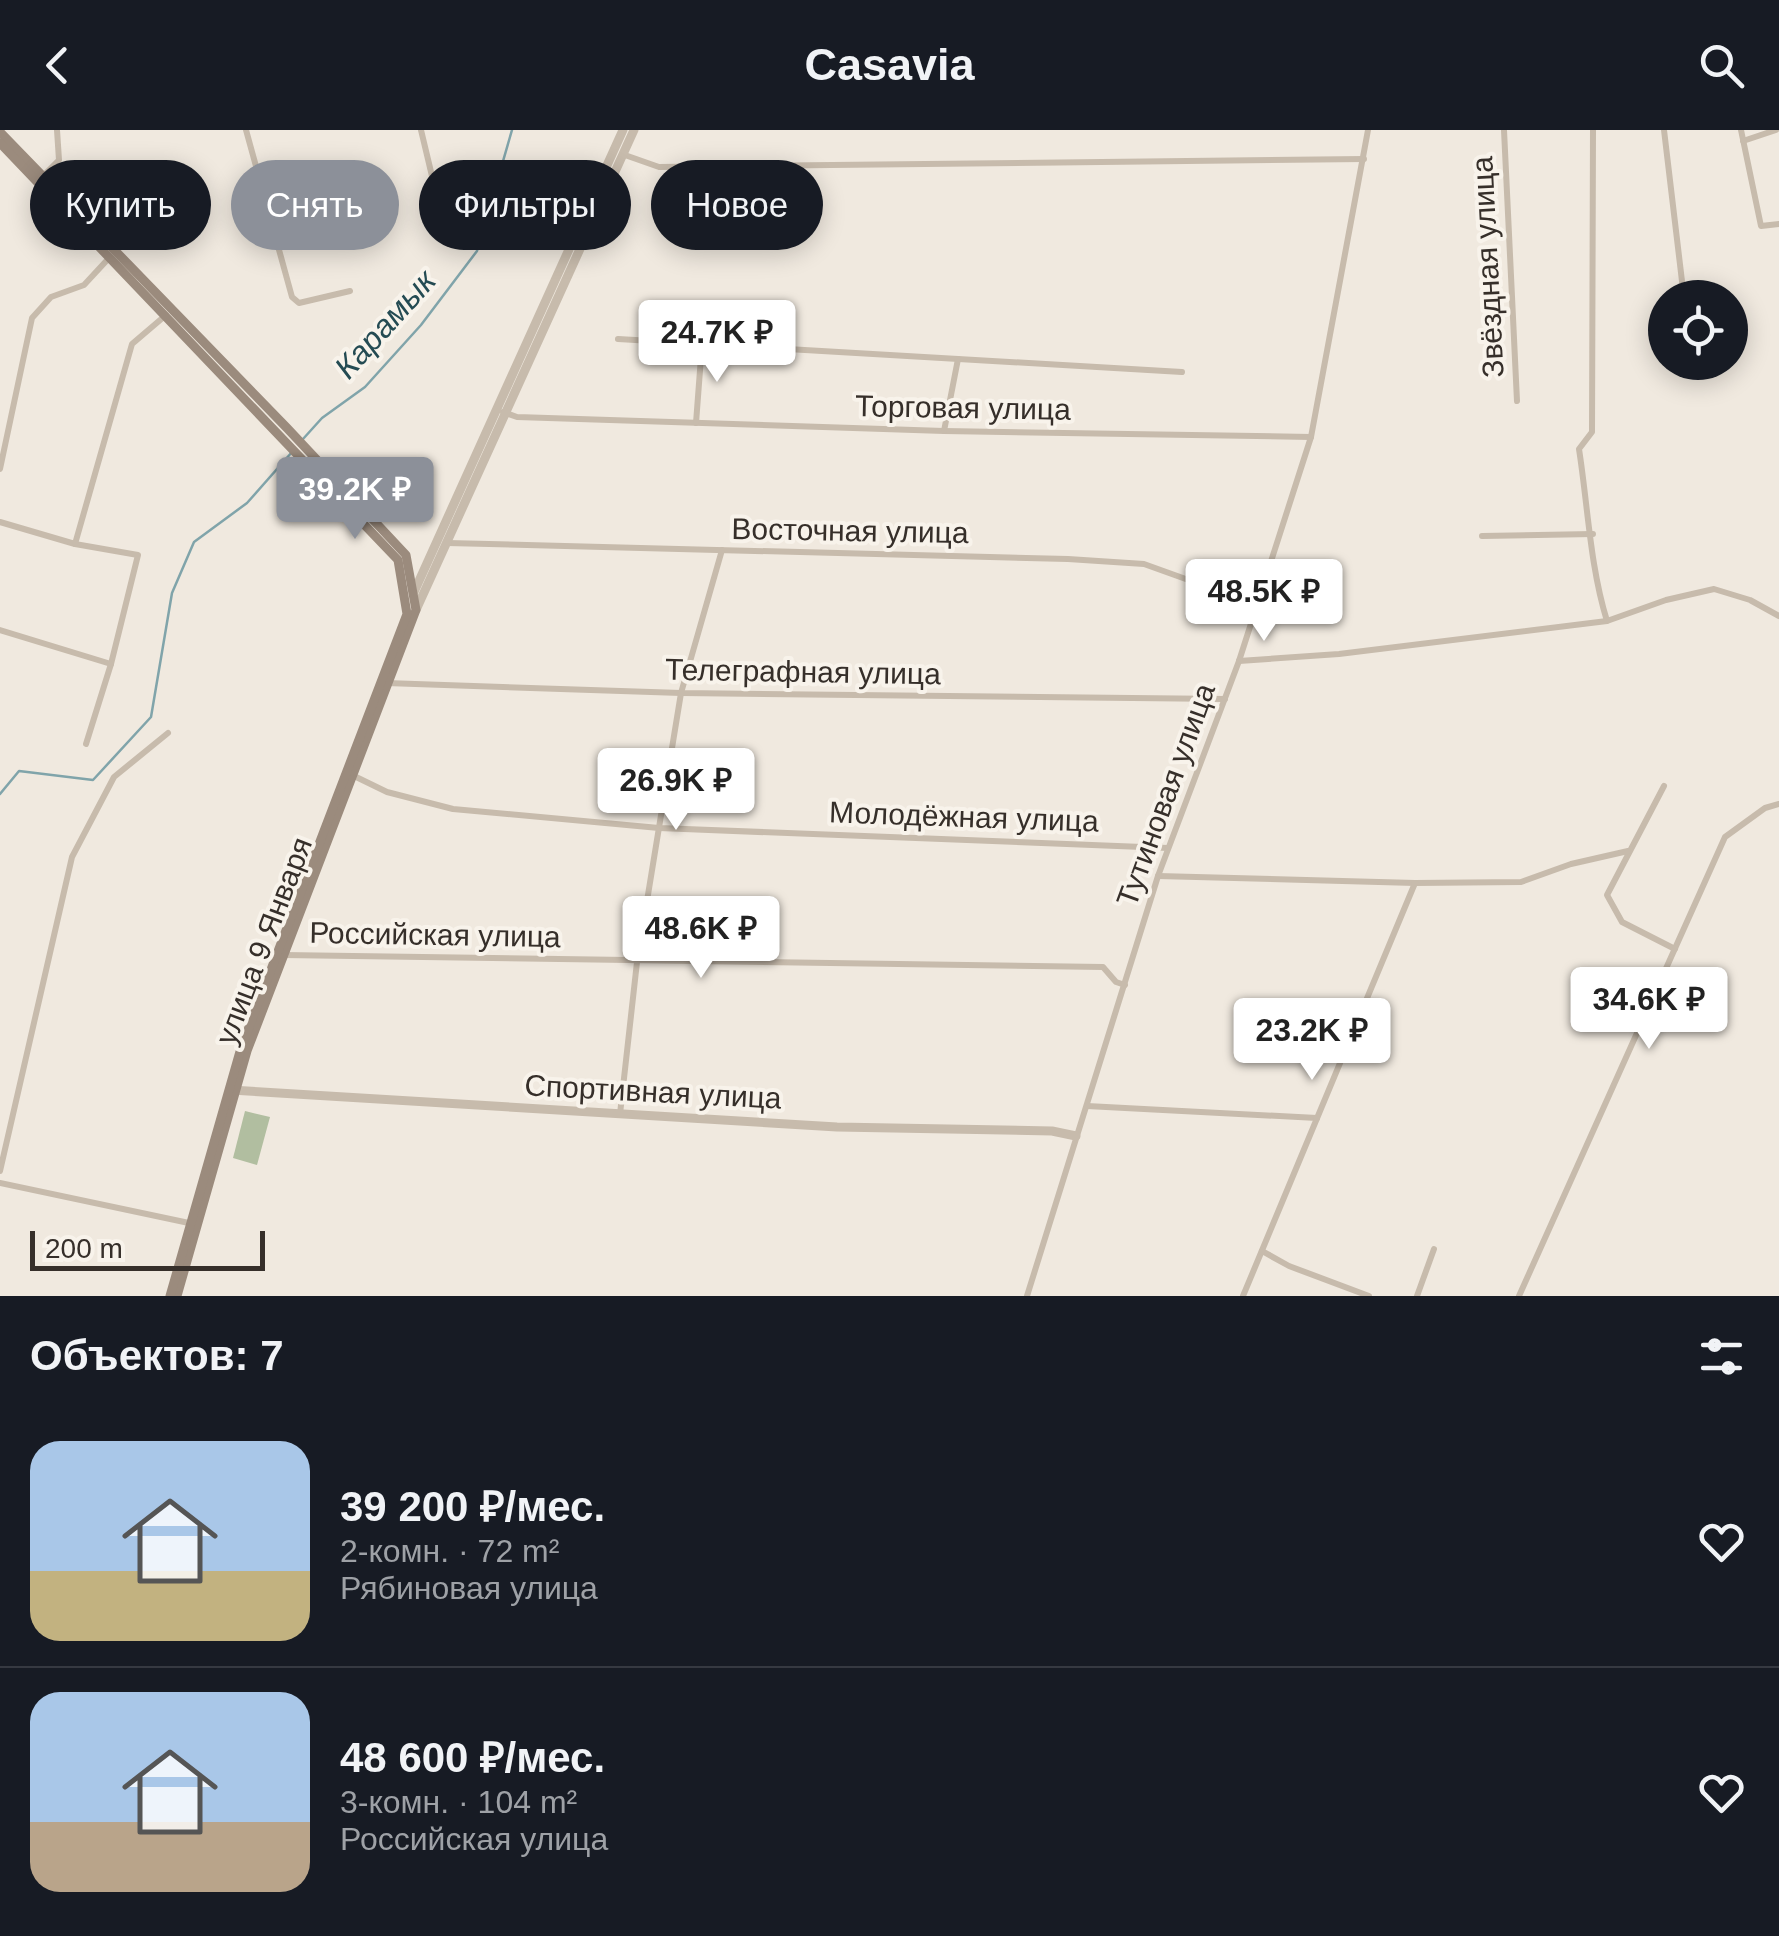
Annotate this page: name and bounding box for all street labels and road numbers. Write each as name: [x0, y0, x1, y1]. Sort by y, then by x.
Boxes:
street label: Звёздная улица: [1465, 155, 1510, 379]
street label: Торговая улица: [855, 389, 1071, 426]
street label: Восточная улица: [731, 512, 969, 549]
street label: Телеграфная улица: [665, 653, 941, 690]
street label: Тутиновая улица: [1110, 679, 1221, 911]
street label: Молодёжная улица: [829, 795, 1100, 838]
street label: улица 9 Января: [209, 833, 318, 1049]
street label: Российская улица: [309, 916, 561, 953]
street label: Спортивная улица: [524, 1068, 783, 1115]

